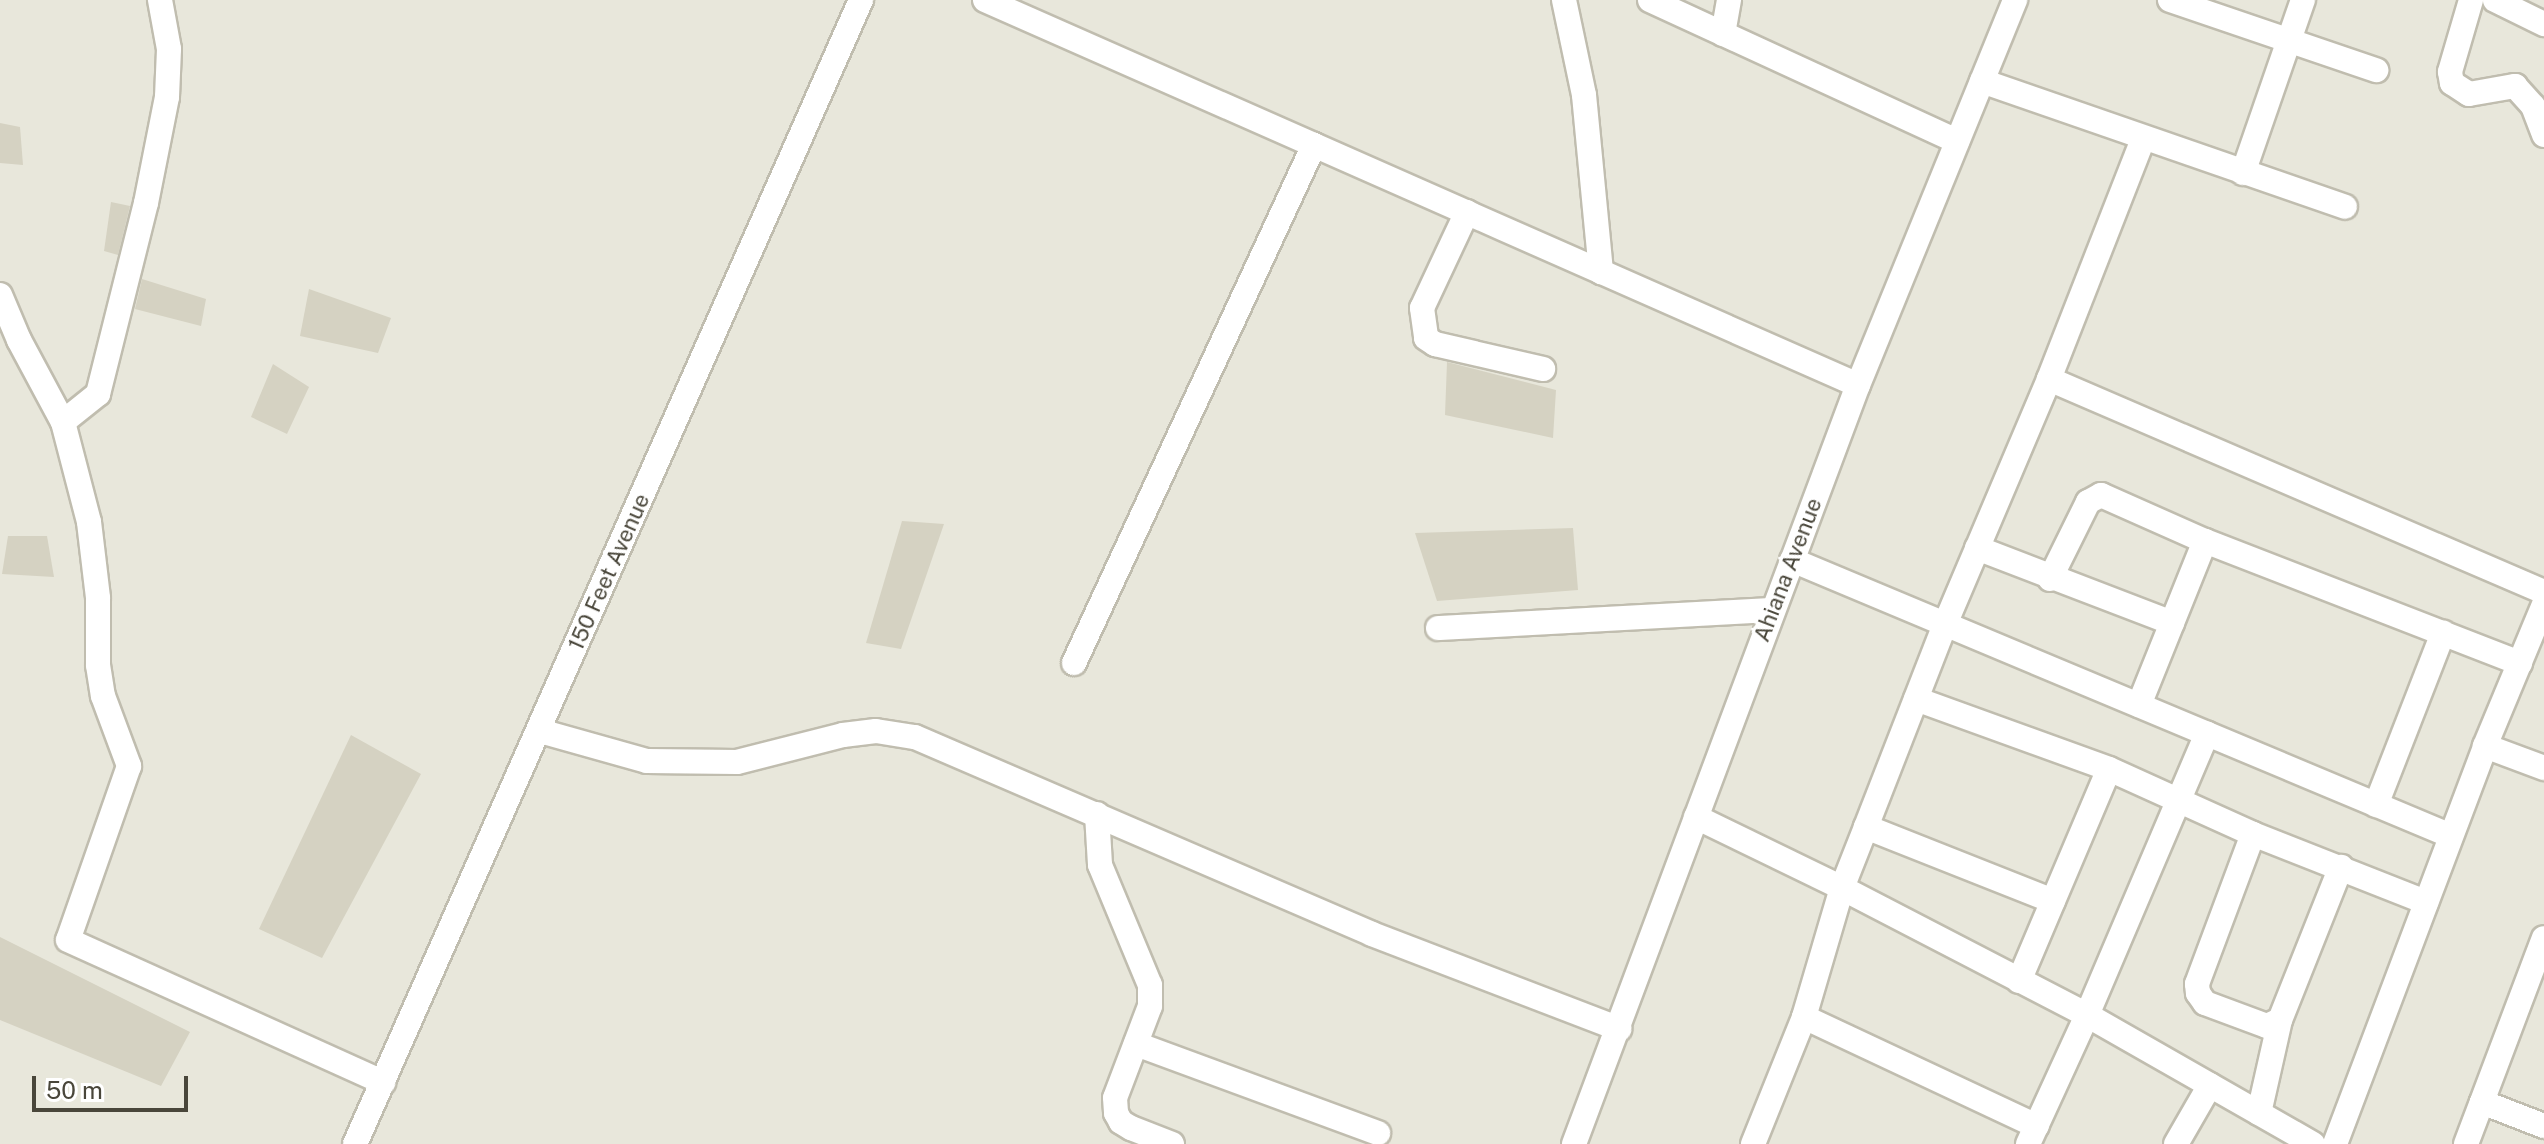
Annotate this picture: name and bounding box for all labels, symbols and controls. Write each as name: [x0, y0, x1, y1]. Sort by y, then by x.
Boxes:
street label: 150 Feet Avenue: [563, 490, 655, 654]
street label: Ahiana Avenue: [1749, 494, 1827, 646]
scale bar: [36, 1060, 192, 1110]
text: 50 m: [46, 1076, 103, 1104]

